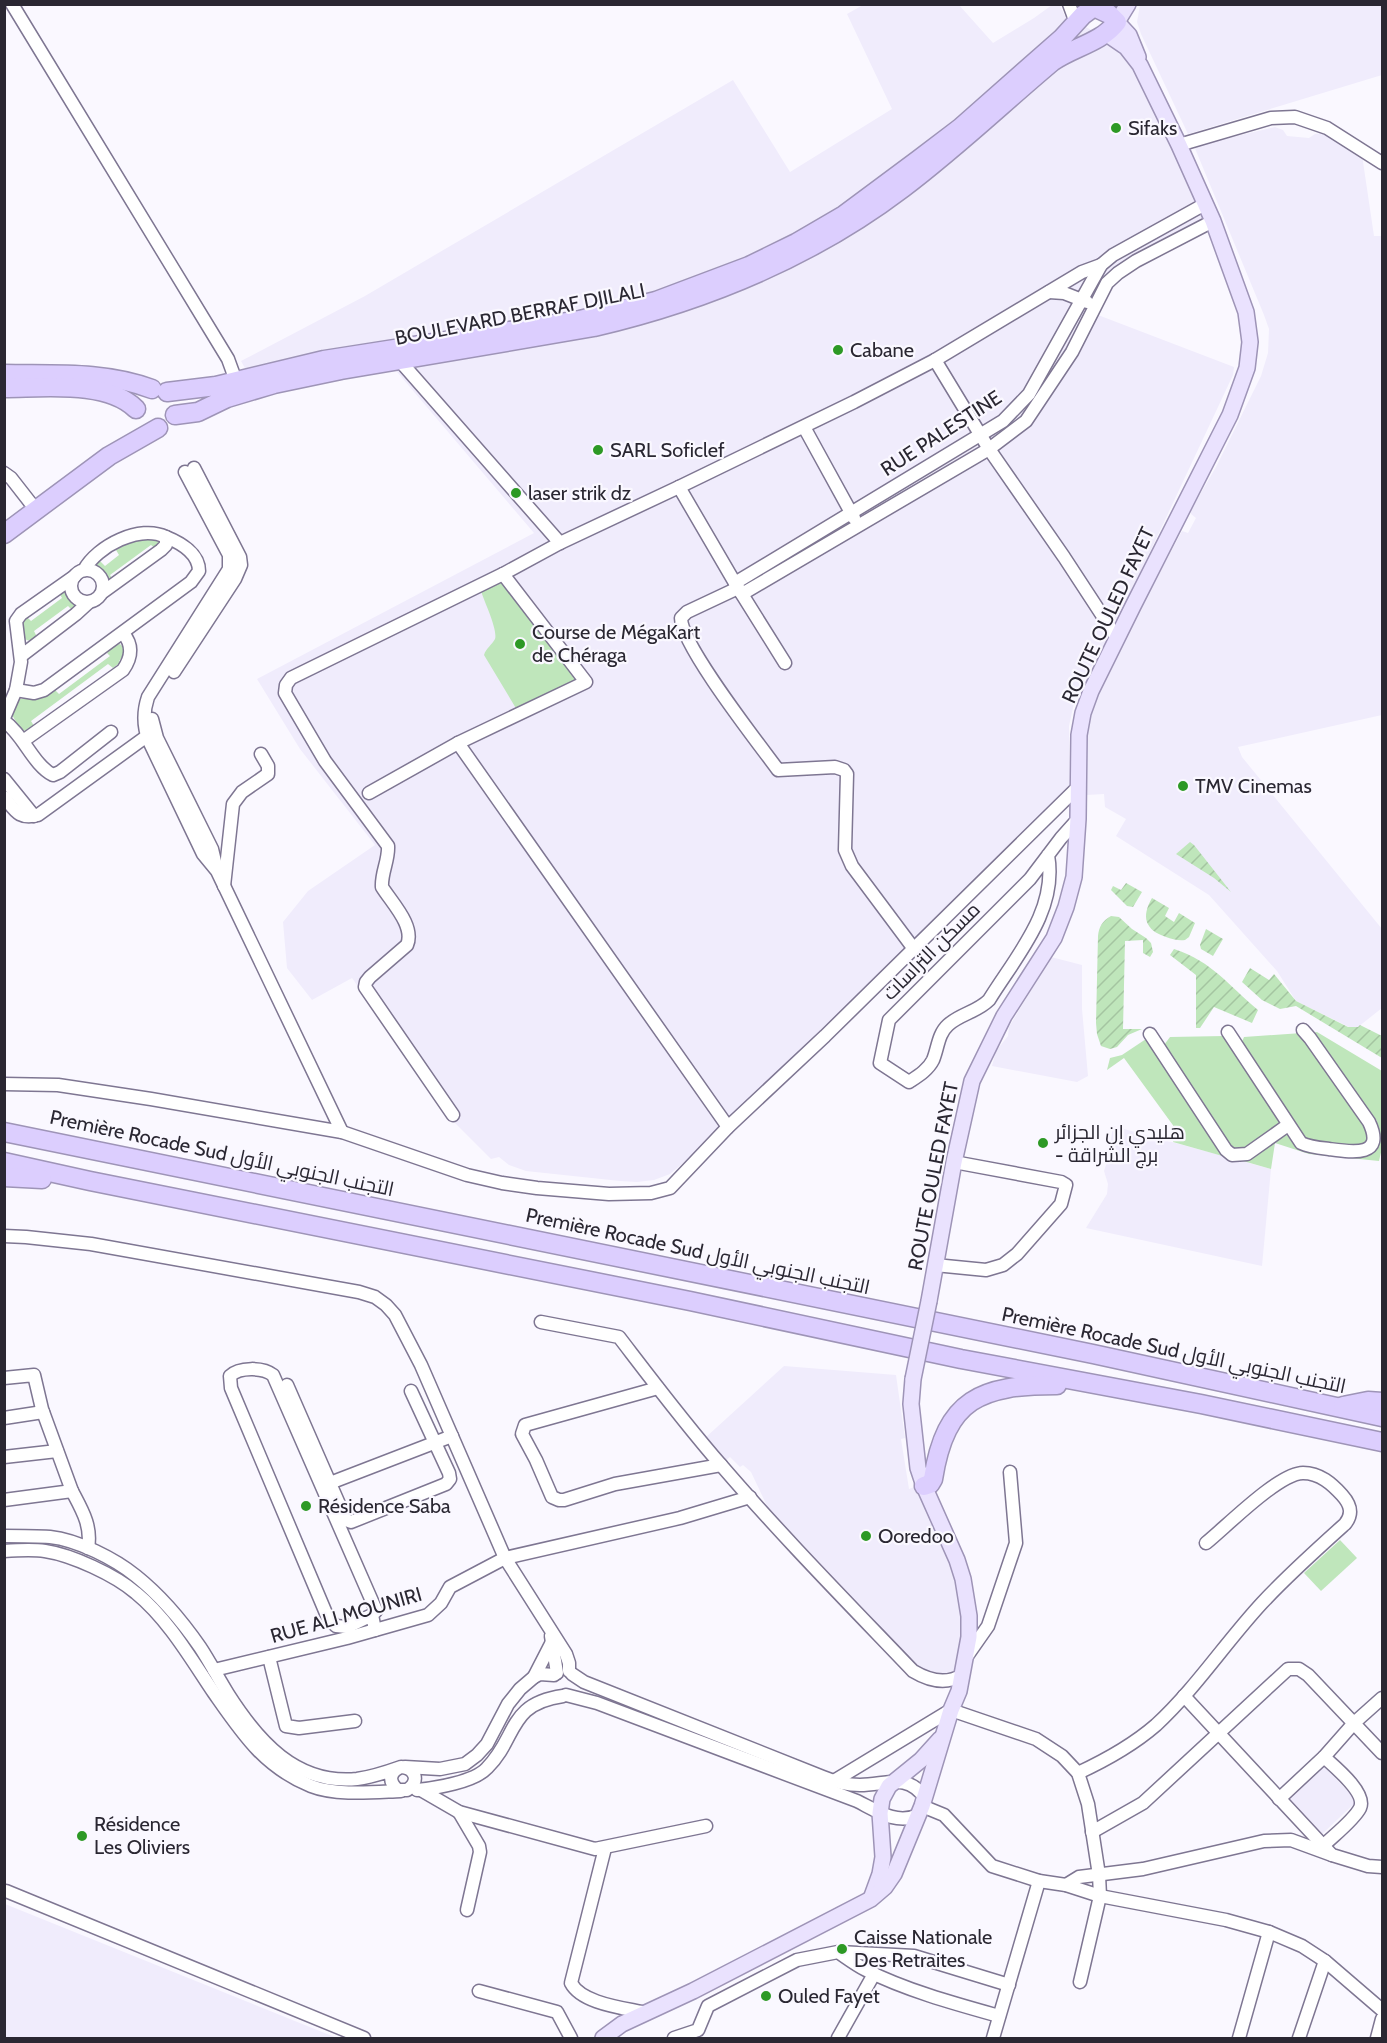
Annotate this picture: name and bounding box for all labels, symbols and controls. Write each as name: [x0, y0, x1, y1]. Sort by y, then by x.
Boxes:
place label: Sifaks: [1128, 116, 1177, 140]
marker: Sifaks: [1109, 121, 1123, 135]
street label: BOULEVARD BERRAF DJILALI: [393, 278, 647, 350]
place label: Cabane: [850, 338, 914, 362]
marker: Cabane: [831, 343, 845, 357]
street label: RUE PALESTINE: [876, 385, 1006, 481]
place label: SARL Soficlef: [610, 438, 725, 462]
marker: SARL Soficlef: [591, 443, 605, 457]
place label: laser strik dz: [528, 481, 631, 505]
marker: laser strik dz: [509, 486, 523, 500]
street label: ROUTE OULED FAYET: [1057, 523, 1160, 707]
place label: Course de MégaKart de Chéraga: [532, 620, 700, 667]
marker: Course de MégaKart de Chéraga: [513, 637, 527, 651]
place label: TMV Cinemas: [1195, 774, 1312, 798]
marker: TMV Cinemas: [1176, 779, 1190, 793]
street label: مسكن التراسات: [877, 897, 985, 1005]
street label: ROUTE OULED FAYET: [903, 1079, 963, 1272]
street label: Première Rocade Sud التجنب الجنوبي الأول: [47, 1105, 396, 1205]
place label: هليدي إن الجزائر - برج الشراقة: [1054, 1120, 1185, 1169]
marker: هليدي إن الجزائر - برج الشراقة: [1036, 1136, 1050, 1150]
street label: Première Rocade Sud التجنب الجنوبي الأول: [523, 1203, 872, 1303]
street label: Première Rocade Sud التجنب الجنوبي الأول: [999, 1302, 1348, 1402]
place label: Résidence Saba: [318, 1494, 451, 1518]
marker: Résidence Saba: [299, 1499, 313, 1513]
place label: Ooredoo: [878, 1524, 954, 1548]
marker: Ooredoo: [859, 1529, 873, 1543]
street label: RUE ALI MOUNIRI: [268, 1582, 424, 1648]
place label: Résidence Les Oliviers: [94, 1812, 190, 1859]
marker: Résidence Les Oliviers: [75, 1829, 89, 1843]
place label: Caisse Nationale Des Retraites: [854, 1925, 992, 1972]
marker: Caisse Nationale Des Retraites: [835, 1942, 849, 1956]
place label: Ouled Fayet: [778, 1984, 880, 2008]
marker: Ouled Fayet: [759, 1989, 773, 2003]

